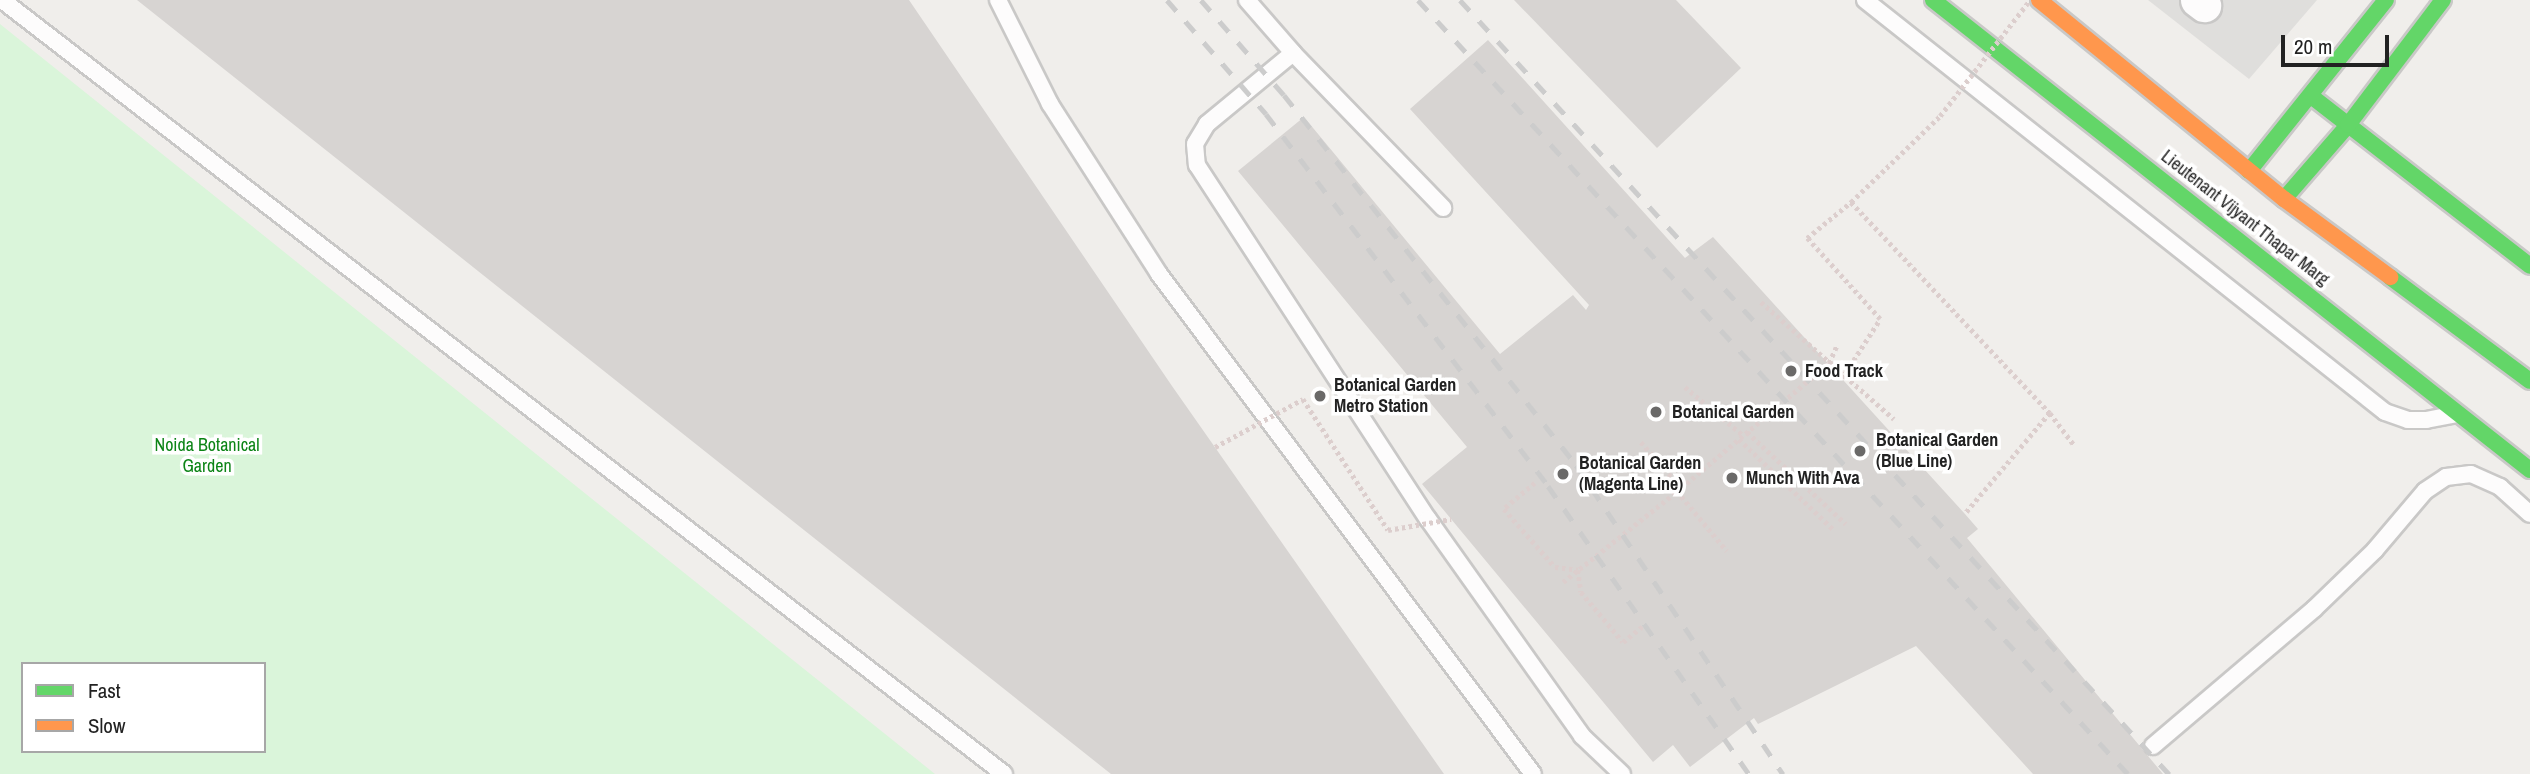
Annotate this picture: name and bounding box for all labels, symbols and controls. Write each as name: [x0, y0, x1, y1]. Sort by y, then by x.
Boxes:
scale bar: [2285, 21, 2394, 65]
text: 20 m: [2294, 32, 2332, 61]
street label: Lieutenant Vijyant Thapar Marg: [2157, 146, 2333, 290]
place label: Food Track: [1805, 360, 1883, 382]
marker: Food Track: [1783, 363, 1799, 379]
place label: Botanical Garden Metro Station: [1334, 375, 1456, 418]
marker: Botanical Garden Metro Station: [1312, 388, 1328, 404]
place label: Botanical Garden: [1672, 401, 1794, 423]
marker: Botanical Garden: [1646, 402, 1666, 422]
place label: Botanical Garden (Blue Line): [1876, 430, 1998, 472]
park label: Noida Botanical Garden: [154, 435, 260, 478]
marker: Botanical Garden (Blue Line): [1850, 441, 1870, 461]
place label: Botanical Garden (Magenta Line): [1579, 453, 1701, 496]
marker: Botanical Garden (Magenta Line): [1553, 464, 1573, 484]
place label: Munch With Ava: [1746, 467, 1860, 489]
marker: Munch With Ava: [1724, 470, 1740, 486]
legend: [21, 662, 266, 753]
text: Fast: [88, 676, 121, 705]
text: Slow: [88, 711, 125, 740]

